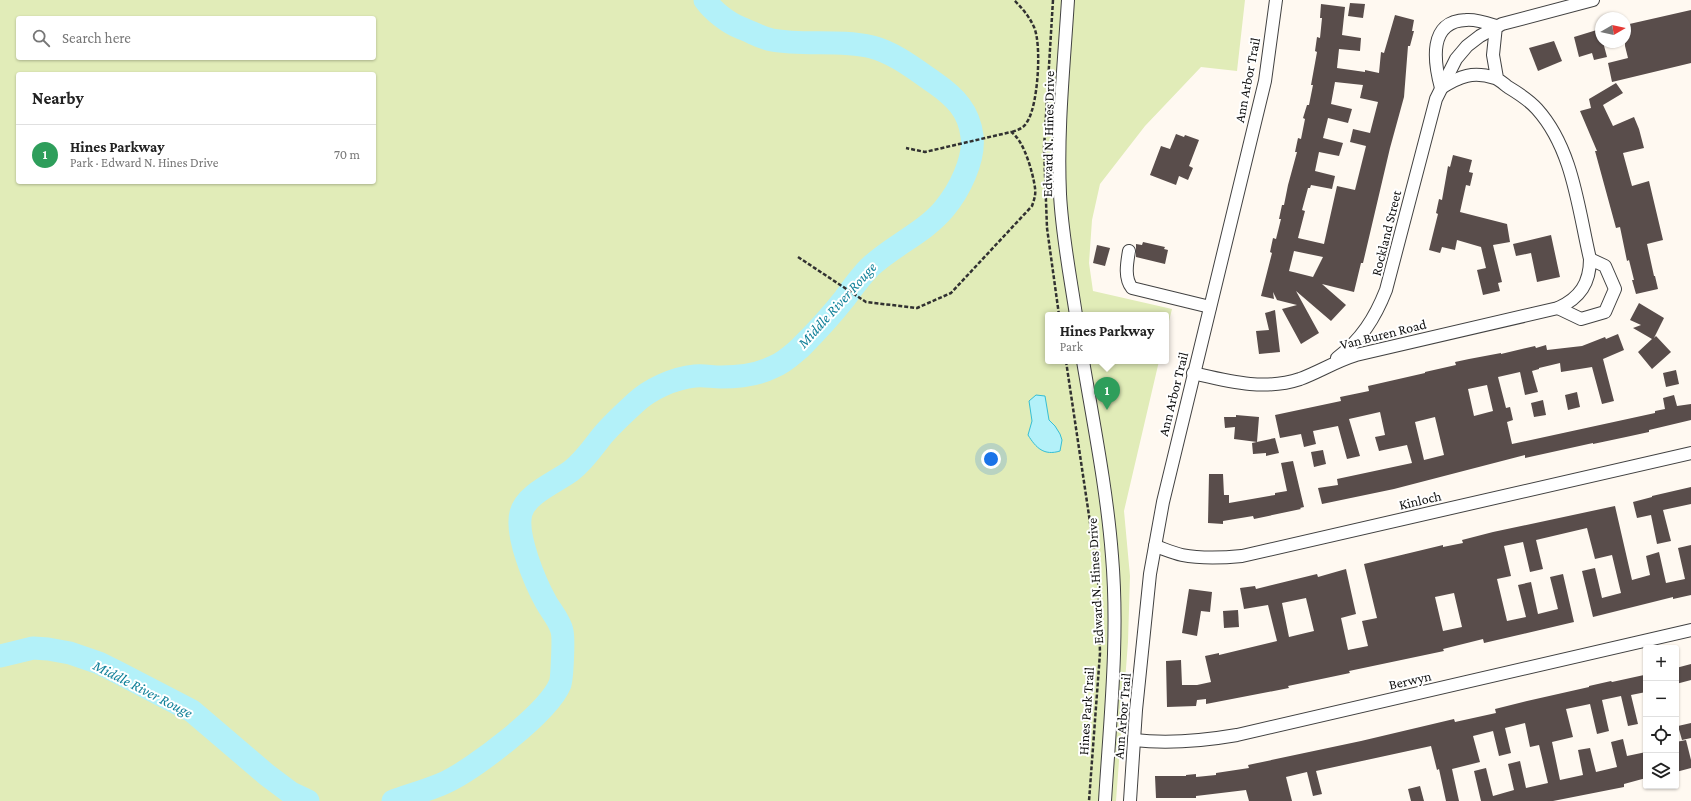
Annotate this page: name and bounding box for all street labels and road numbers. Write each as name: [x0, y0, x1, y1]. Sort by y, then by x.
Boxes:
street label: Ann Arbor Trail: [1231, 36, 1263, 124]
street label: Edward N. Hines Drive: [1039, 71, 1057, 197]
street label: Rockland Street: [1368, 188, 1404, 277]
street label: Van Buren Road: [1338, 315, 1428, 352]
street label: Ann Arbor Trail: [1155, 350, 1191, 438]
street label: Kinloch: [1397, 487, 1443, 513]
street label: Edward N. Hines Drive: [1084, 518, 1106, 644]
street label: Hines Park Trail: [1075, 666, 1097, 756]
street label: Berwyn: [1387, 667, 1433, 693]
street label: Ann Arbor Trail: [1110, 672, 1134, 760]

